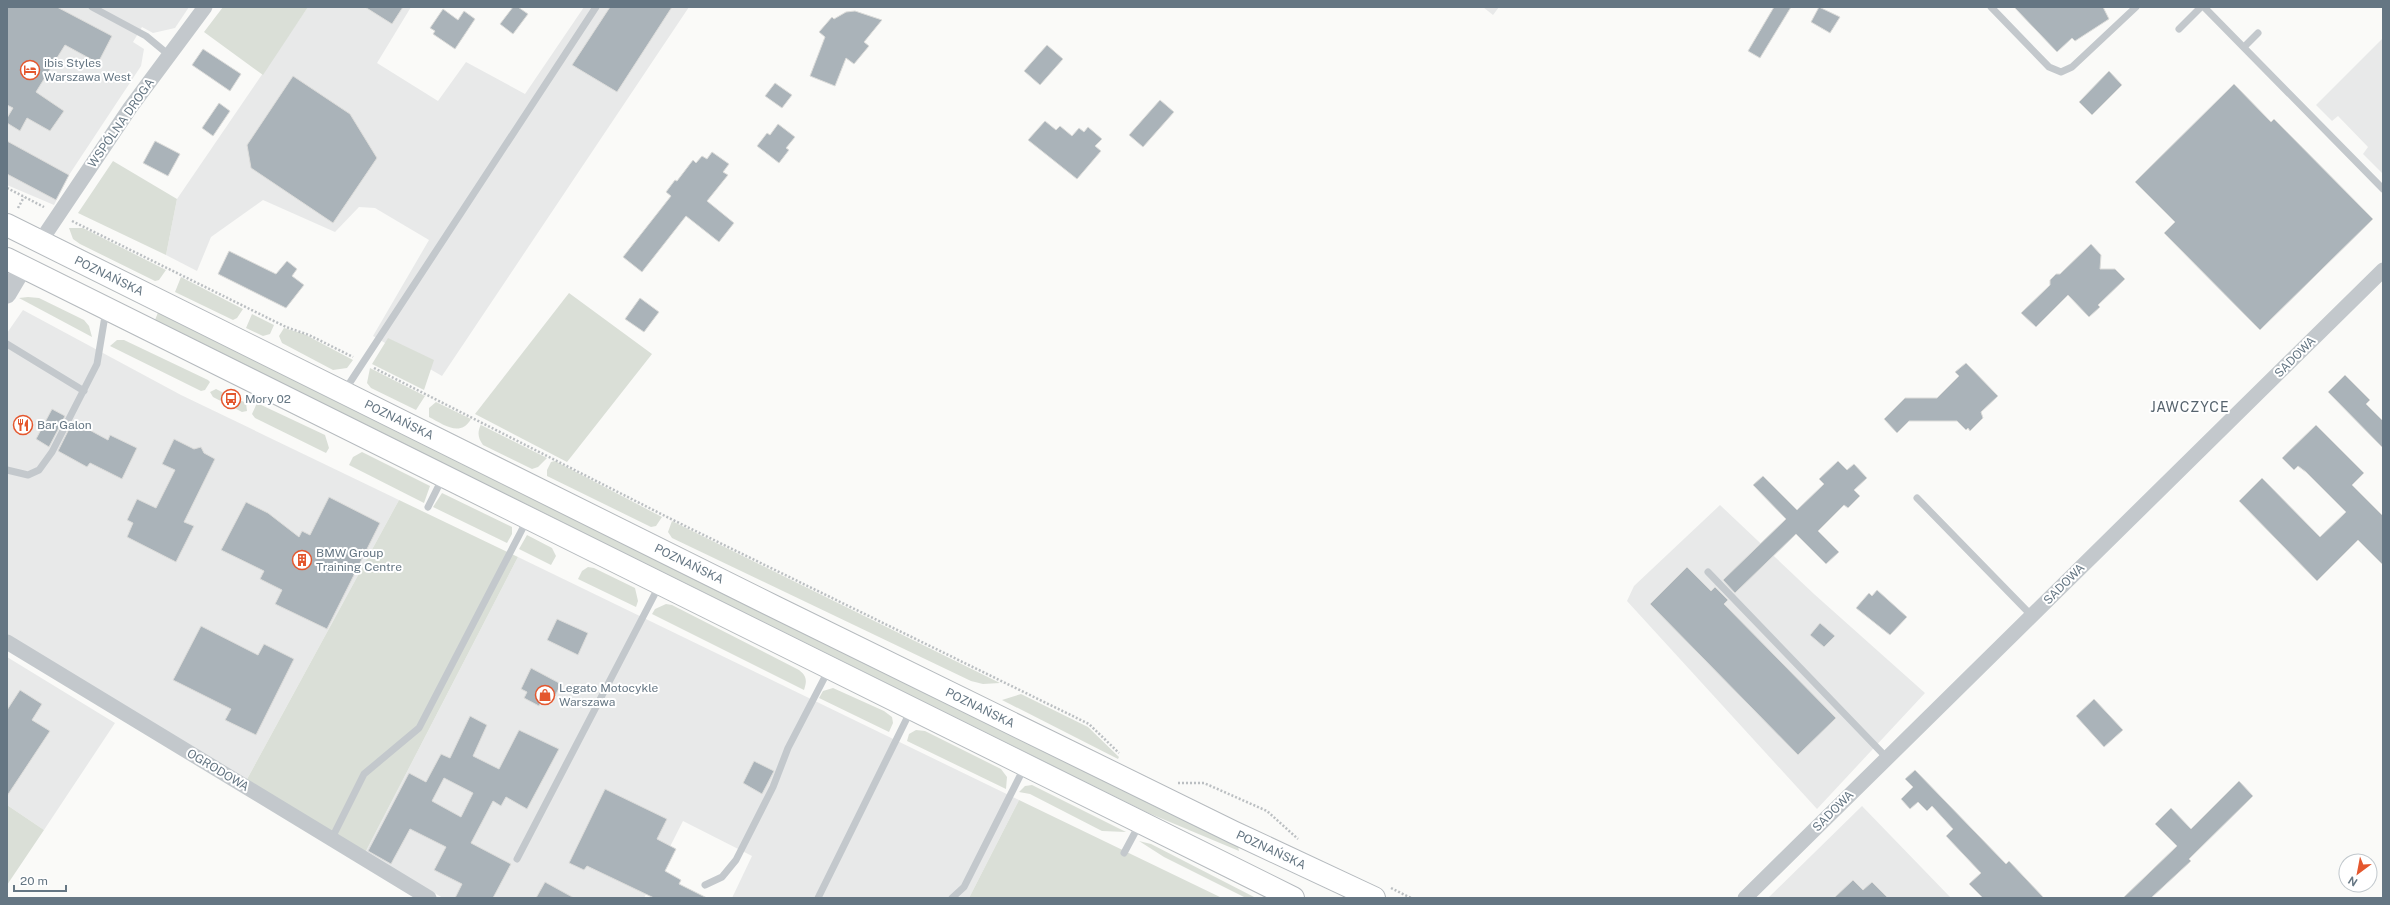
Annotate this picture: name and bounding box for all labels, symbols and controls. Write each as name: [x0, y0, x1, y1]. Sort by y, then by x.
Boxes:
place label: ibis Styles Warszawa West: [44, 56, 132, 84]
hotel icon: ibis Styles Warszawa West: [19, 59, 41, 81]
street label: WSPÓLNA DROGA: [85, 75, 157, 170]
street label: POZNAŃSKA: [72, 253, 146, 299]
street label: SADOWA: [2272, 333, 2319, 380]
bus stop icon: Mory 02: [220, 388, 242, 410]
place label: Mory 02: [245, 392, 291, 406]
street label: POZNAŃSKA: [362, 397, 436, 443]
district label: JAWCZYCE: [2150, 399, 2230, 415]
restaurant icon: Bar Galon: [12, 414, 34, 436]
place label: Bar Galon: [37, 418, 92, 432]
street label: POZNAŃSKA: [652, 541, 726, 587]
place label: BMW Group Training Centre: [316, 546, 402, 574]
building icon: BMW Group Training Centre: [291, 549, 313, 571]
street label: SADOWA: [2041, 560, 2088, 607]
place label: Legato Motocykle Warszawa: [559, 681, 659, 709]
shop icon: Legato Motocykle Warszawa: [534, 684, 556, 706]
street label: POZNAŃSKA: [943, 685, 1017, 731]
street label: OGRODOWA: [184, 746, 252, 794]
street label: SADOWA: [1810, 787, 1857, 834]
street label: POZNAŃSKA: [1234, 828, 1309, 872]
north arrow: [2338, 853, 2378, 893]
scale bar: [14, 867, 66, 893]
text: 20 m: [20, 874, 48, 888]
text: N: [2346, 874, 2360, 889]

